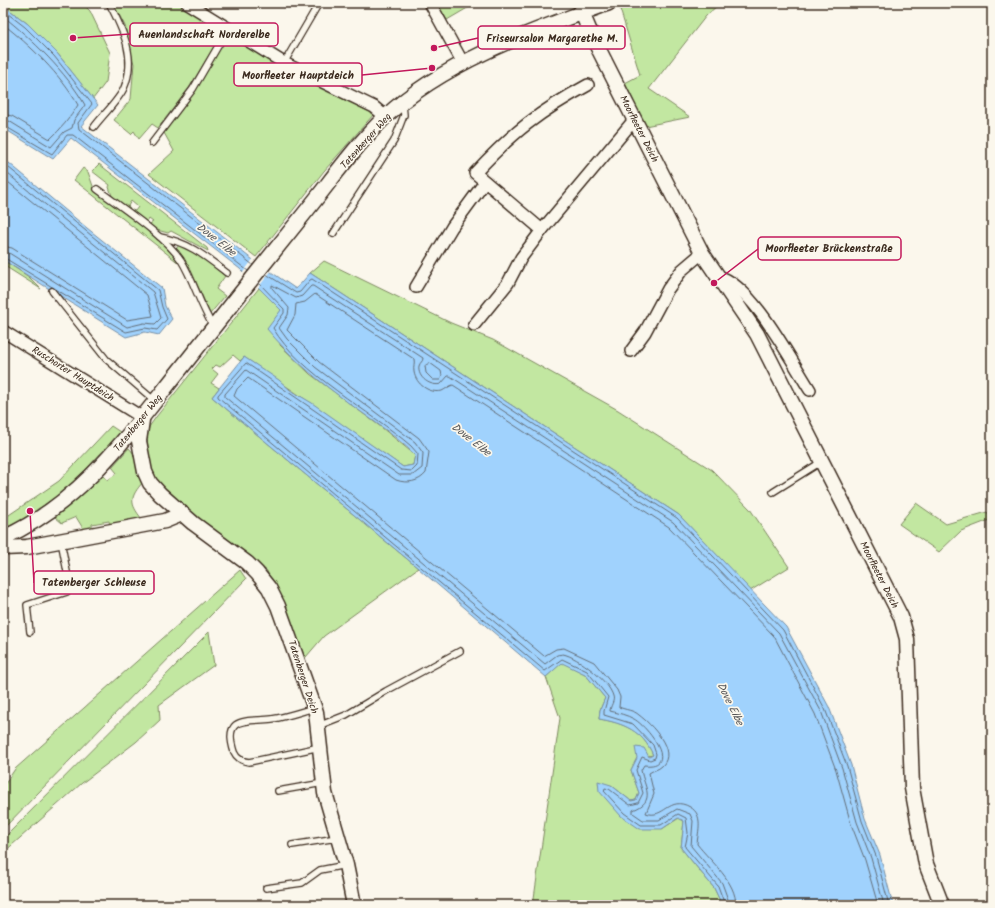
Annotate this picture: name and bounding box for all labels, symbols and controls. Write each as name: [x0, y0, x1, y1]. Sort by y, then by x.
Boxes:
callout: Auenlandschaft Norderelbe: [130, 23, 278, 46]
text: Auenlandschaft Norderelbe: [138, 26, 270, 44]
callout: Friseursalon Margarethe M.: [478, 26, 625, 49]
text: Friseursalon Margarethe M.: [486, 30, 618, 48]
callout: Moorfleeter Hauptdeich: [234, 63, 362, 86]
text: Moorfleeter Hauptdeich: [242, 67, 354, 85]
street label: Moorfleeter Deich: [615, 93, 663, 165]
street label: Tatenberger Weg: [336, 109, 396, 173]
water label: Dove Elbe: [192, 219, 240, 262]
callout: Moorfleeter Brückenstraße: [758, 237, 901, 260]
text: Moorfleeter Brückenstraße: [765, 240, 893, 258]
street label: Ruschorter Hauptdeich: [29, 342, 117, 406]
street label: Tatenberger Weg: [110, 390, 167, 455]
water label: Dove Elbe: [447, 419, 495, 462]
street label: Moorfleeter Deich: [855, 539, 903, 611]
callout: Tatenberger Schleuse: [34, 571, 154, 594]
text: Tatenberger Schleuse: [42, 574, 147, 592]
street label: Tatenberger Deich: [284, 638, 322, 716]
water label: Dove Elbe: [712, 679, 749, 730]

